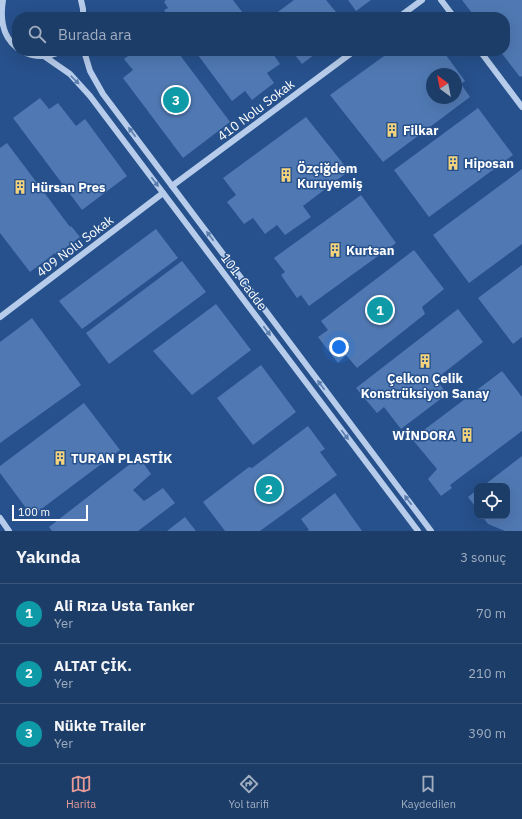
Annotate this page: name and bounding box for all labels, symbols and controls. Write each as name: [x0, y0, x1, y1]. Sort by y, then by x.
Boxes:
search box: [12, 12, 510, 56]
icon: search: [26, 23, 48, 45]
text: Burada ara: [58, 25, 132, 44]
north arrow: [426, 68, 462, 104]
one-way arrow: [70, 75, 80, 85]
street label: 410 Nolu Sokak: [214, 75, 298, 145]
pin: 3: [163, 85, 189, 115]
building icon: Filkar: [384, 122, 400, 138]
place label: Filkar: [403, 122, 438, 139]
one-way arrow: [128, 127, 136, 137]
building icon: Hiposan: [445, 155, 461, 171]
place label: Hiposan: [464, 155, 514, 172]
place label: Özçiğdem Kuruyemiş: [297, 160, 363, 192]
building icon: Özçiğdem Kuruyemiş: [278, 167, 294, 183]
one-way arrow: [151, 177, 159, 188]
building icon: Hürsan Pres: [12, 179, 28, 195]
place label: Hürsan Pres: [31, 179, 106, 196]
street label: 409 Nolu Sokak: [33, 211, 117, 281]
one-way arrow: [205, 231, 214, 242]
building icon: Kurtsan: [327, 242, 343, 258]
place label: Kurtsan: [346, 242, 395, 259]
street label: 101. Cadde: [217, 250, 271, 314]
pin: 1: [367, 295, 393, 325]
one-way arrow: [263, 325, 271, 336]
your location: [329, 337, 349, 357]
building icon: Çelkon Çelik Konstrüksiyon Sanay: [417, 353, 433, 369]
place label: Çelkon Çelik Konstrüksiyon Sanay: [361, 370, 489, 402]
one-way arrow: [317, 379, 326, 390]
place label: WİNDORA: [392, 427, 456, 444]
building icon: WİNDORA: [459, 427, 475, 443]
one-way arrow: [341, 429, 349, 440]
building icon: TURAN PLASTİK: [52, 450, 68, 466]
place label: TURAN PLASTİK: [71, 450, 172, 467]
pin: 2: [256, 474, 282, 504]
map controls: [474, 483, 510, 519]
button: locate: [474, 483, 510, 519]
one-way arrow: [404, 494, 412, 505]
scale bar: [12, 503, 88, 522]
text: 100 m: [18, 505, 50, 519]
text: Yakında: [16, 546, 80, 568]
text: 3 sonuç: [460, 549, 506, 566]
text: Ali Rıza Usta Tanker: [54, 596, 195, 615]
text: 1: [25, 605, 33, 622]
text: 70 m: [476, 605, 506, 622]
text: Yer: [54, 615, 73, 632]
text: ALTAT ÇİK.: [54, 656, 132, 675]
text: 2: [25, 665, 33, 682]
text: 210 m: [468, 665, 506, 682]
text: Yer: [54, 675, 73, 692]
text: Nükte Trailer: [54, 716, 146, 735]
text: 3: [25, 725, 33, 742]
text: 390 m: [468, 725, 506, 742]
text: Yer: [54, 735, 73, 752]
tab: Harita: [66, 773, 96, 811]
tab: Yol tarifi: [228, 773, 269, 811]
tab: Kaydedilen: [401, 773, 456, 811]

